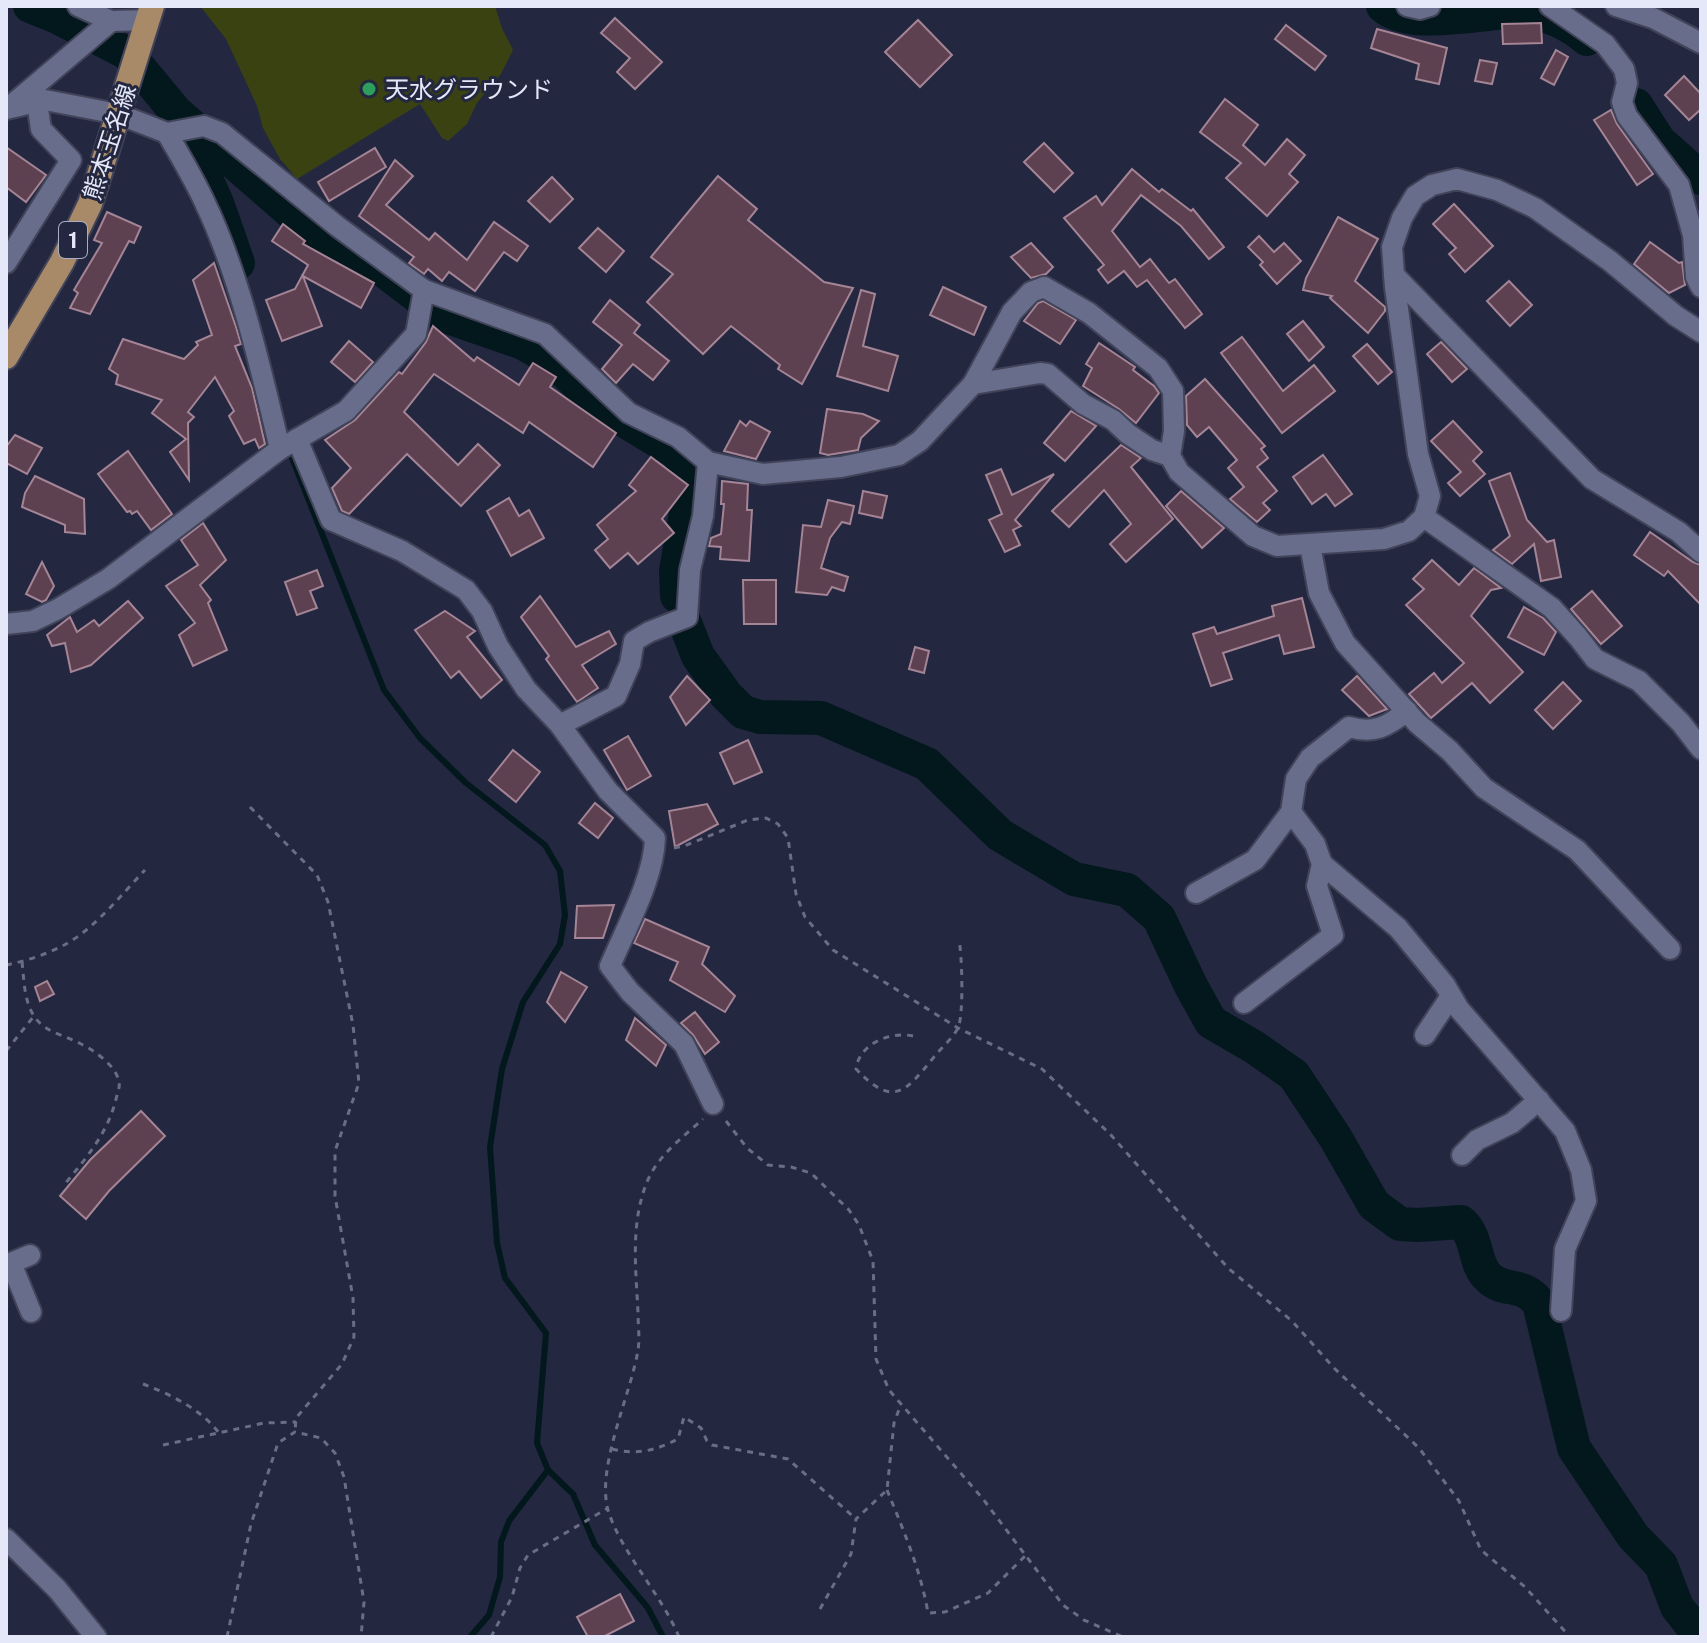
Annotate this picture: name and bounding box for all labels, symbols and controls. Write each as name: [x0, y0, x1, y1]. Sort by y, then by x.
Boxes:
place label: 天水グラウンド: [385, 75, 553, 103]
marker: 天水グラウンド: [360, 80, 378, 98]
street label: 熊本玉名線: [77, 81, 141, 203]
road number: 1: [59, 222, 87, 258]

